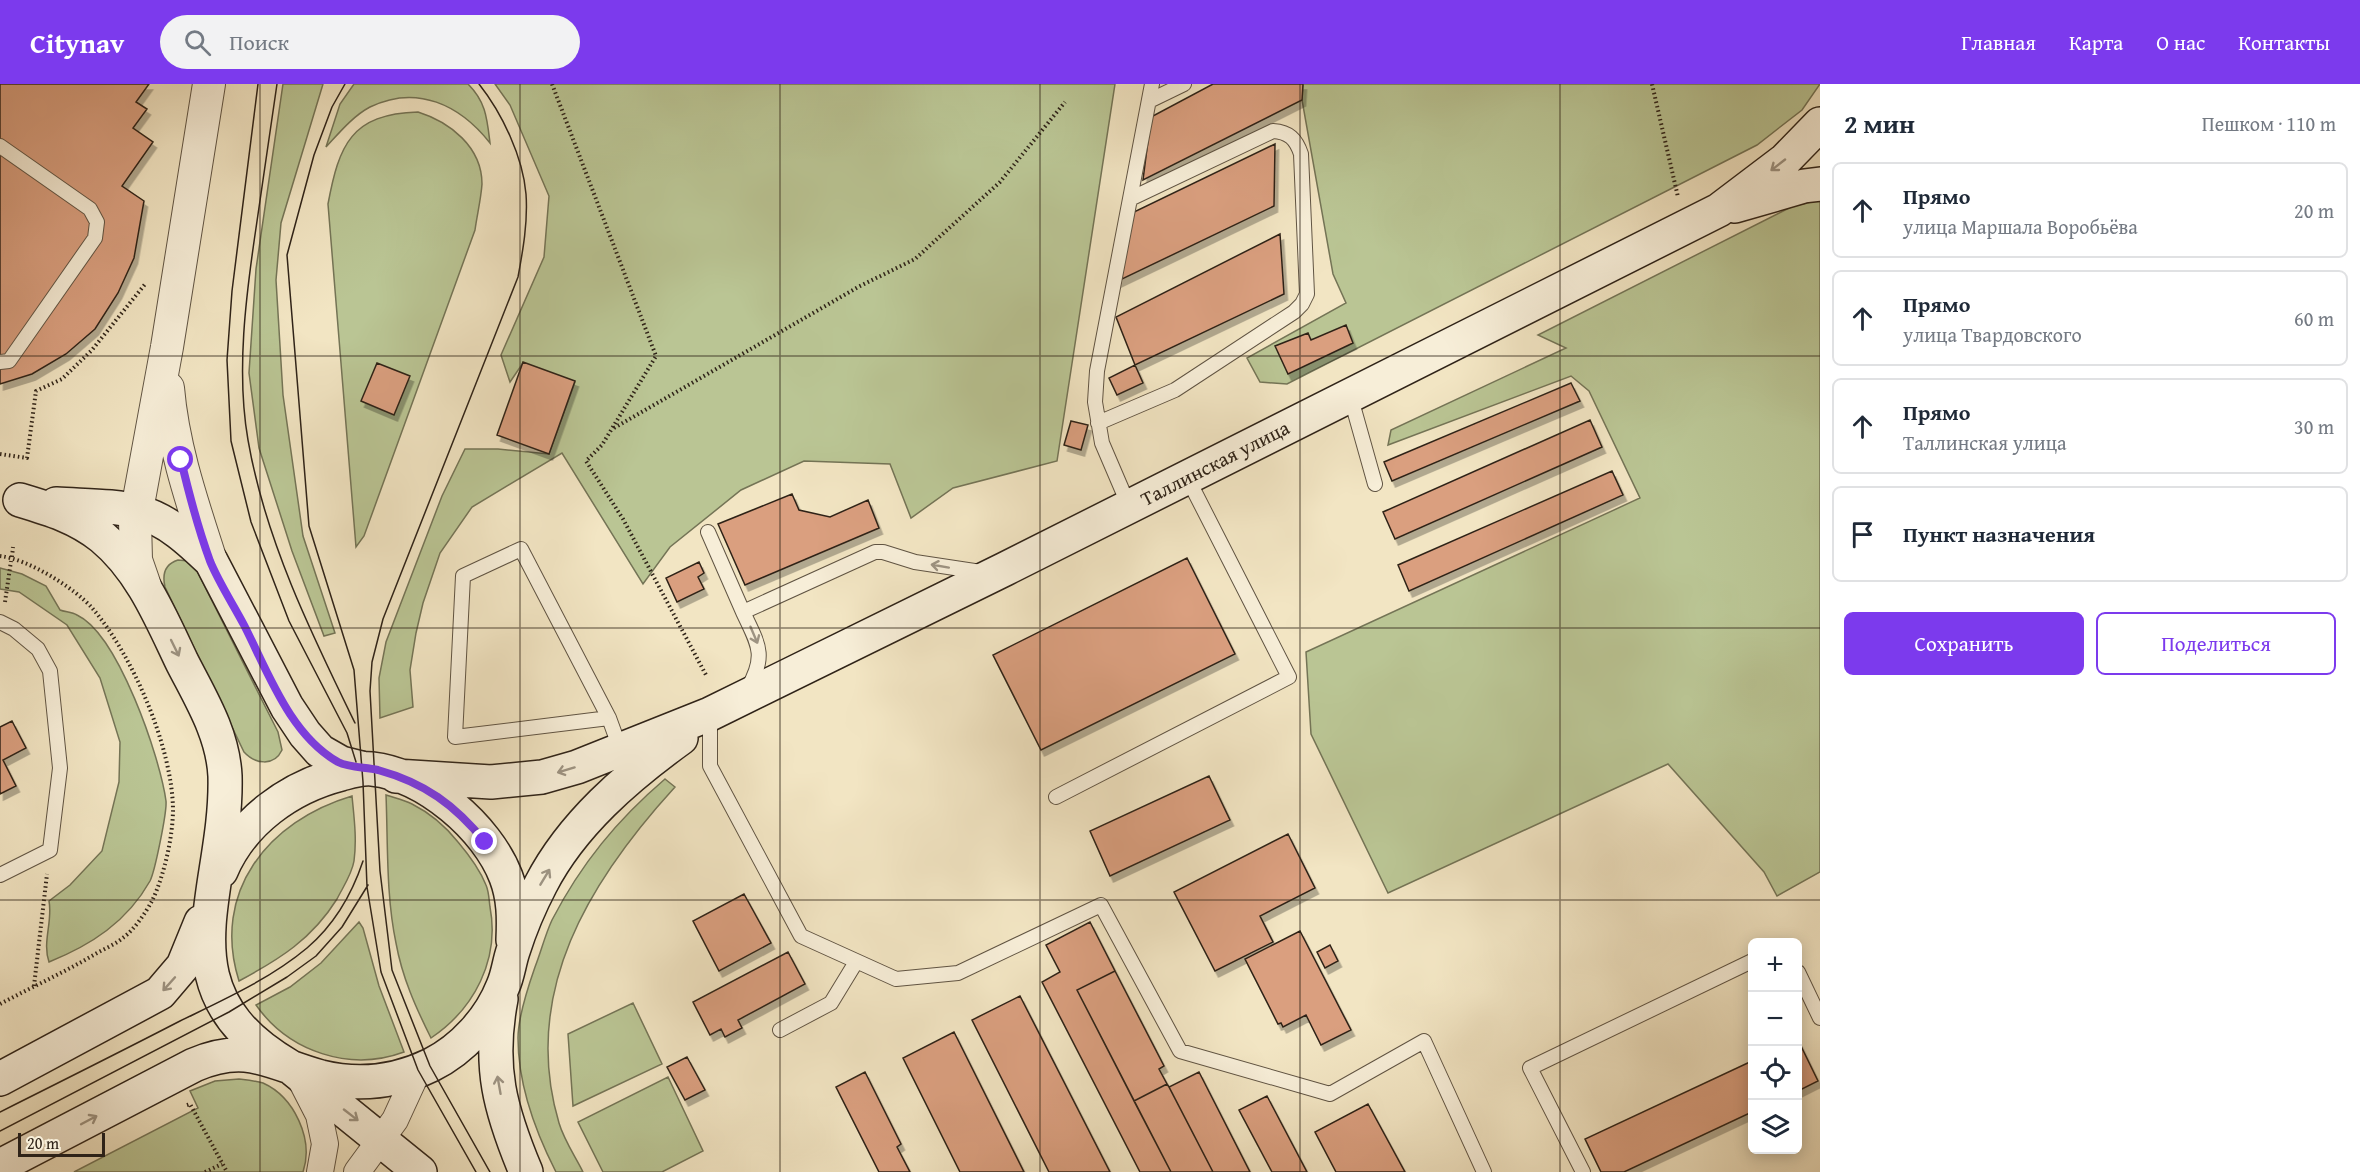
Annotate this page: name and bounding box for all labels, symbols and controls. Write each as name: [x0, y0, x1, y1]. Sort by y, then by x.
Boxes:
search box: [160, 15, 580, 69]
text: Citynav: [30, 22, 124, 63]
icon: search: [181, 26, 214, 59]
text: Поиск: [229, 26, 289, 58]
text: Главная: [1961, 27, 2036, 58]
text: Карта: [2069, 27, 2123, 58]
text: О нас: [2156, 27, 2205, 58]
text: Контакты: [2238, 27, 2330, 58]
text: 2 мин: [1844, 104, 1915, 143]
text: Пешком · 110 m: [2202, 109, 2336, 138]
one-way arrow: [1770, 159, 1786, 172]
text: Прямо: [1903, 180, 1970, 212]
icon: ahead: [1846, 194, 1879, 227]
text: 20 m: [2294, 196, 2334, 225]
text: улица Маршала Воробьёва: [1903, 212, 2138, 241]
text: Прямо: [1903, 288, 1970, 320]
icon: ahead: [1846, 302, 1879, 335]
text: 60 m: [2294, 304, 2334, 333]
text: улица Твардовского: [1903, 320, 2082, 349]
text: Прямо: [1903, 396, 1970, 428]
icon: ahead: [1846, 410, 1879, 443]
street label: Таллинская улица: [1135, 412, 1295, 513]
text: 30 m: [2294, 412, 2334, 441]
text: Таллинская улица: [1903, 428, 2067, 457]
route start: [167, 446, 193, 472]
icon: arrive: [1846, 518, 1879, 551]
text: Пункт назначения: [1903, 518, 2095, 550]
one-way arrow: [931, 560, 950, 571]
button: Сохранить: [1844, 612, 2084, 675]
button: Поделиться: [2096, 612, 2336, 675]
one-way arrow: [748, 626, 760, 644]
one-way arrow: [170, 638, 181, 656]
one-way arrow: [557, 765, 576, 776]
route end: [471, 828, 497, 854]
one-way arrow: [540, 869, 552, 886]
map controls: [1748, 938, 1802, 1154]
button: +: [1748, 938, 1802, 992]
one-way arrow: [162, 976, 176, 991]
button: −: [1748, 992, 1802, 1046]
button: locate: [1748, 1046, 1802, 1100]
one-way arrow: [493, 1076, 504, 1095]
button: layers: [1748, 1100, 1802, 1154]
one-way arrow: [343, 1109, 359, 1122]
one-way arrow: [80, 1113, 98, 1125]
scale bar: [18, 1130, 105, 1158]
text: 20 m: [27, 1131, 59, 1155]

